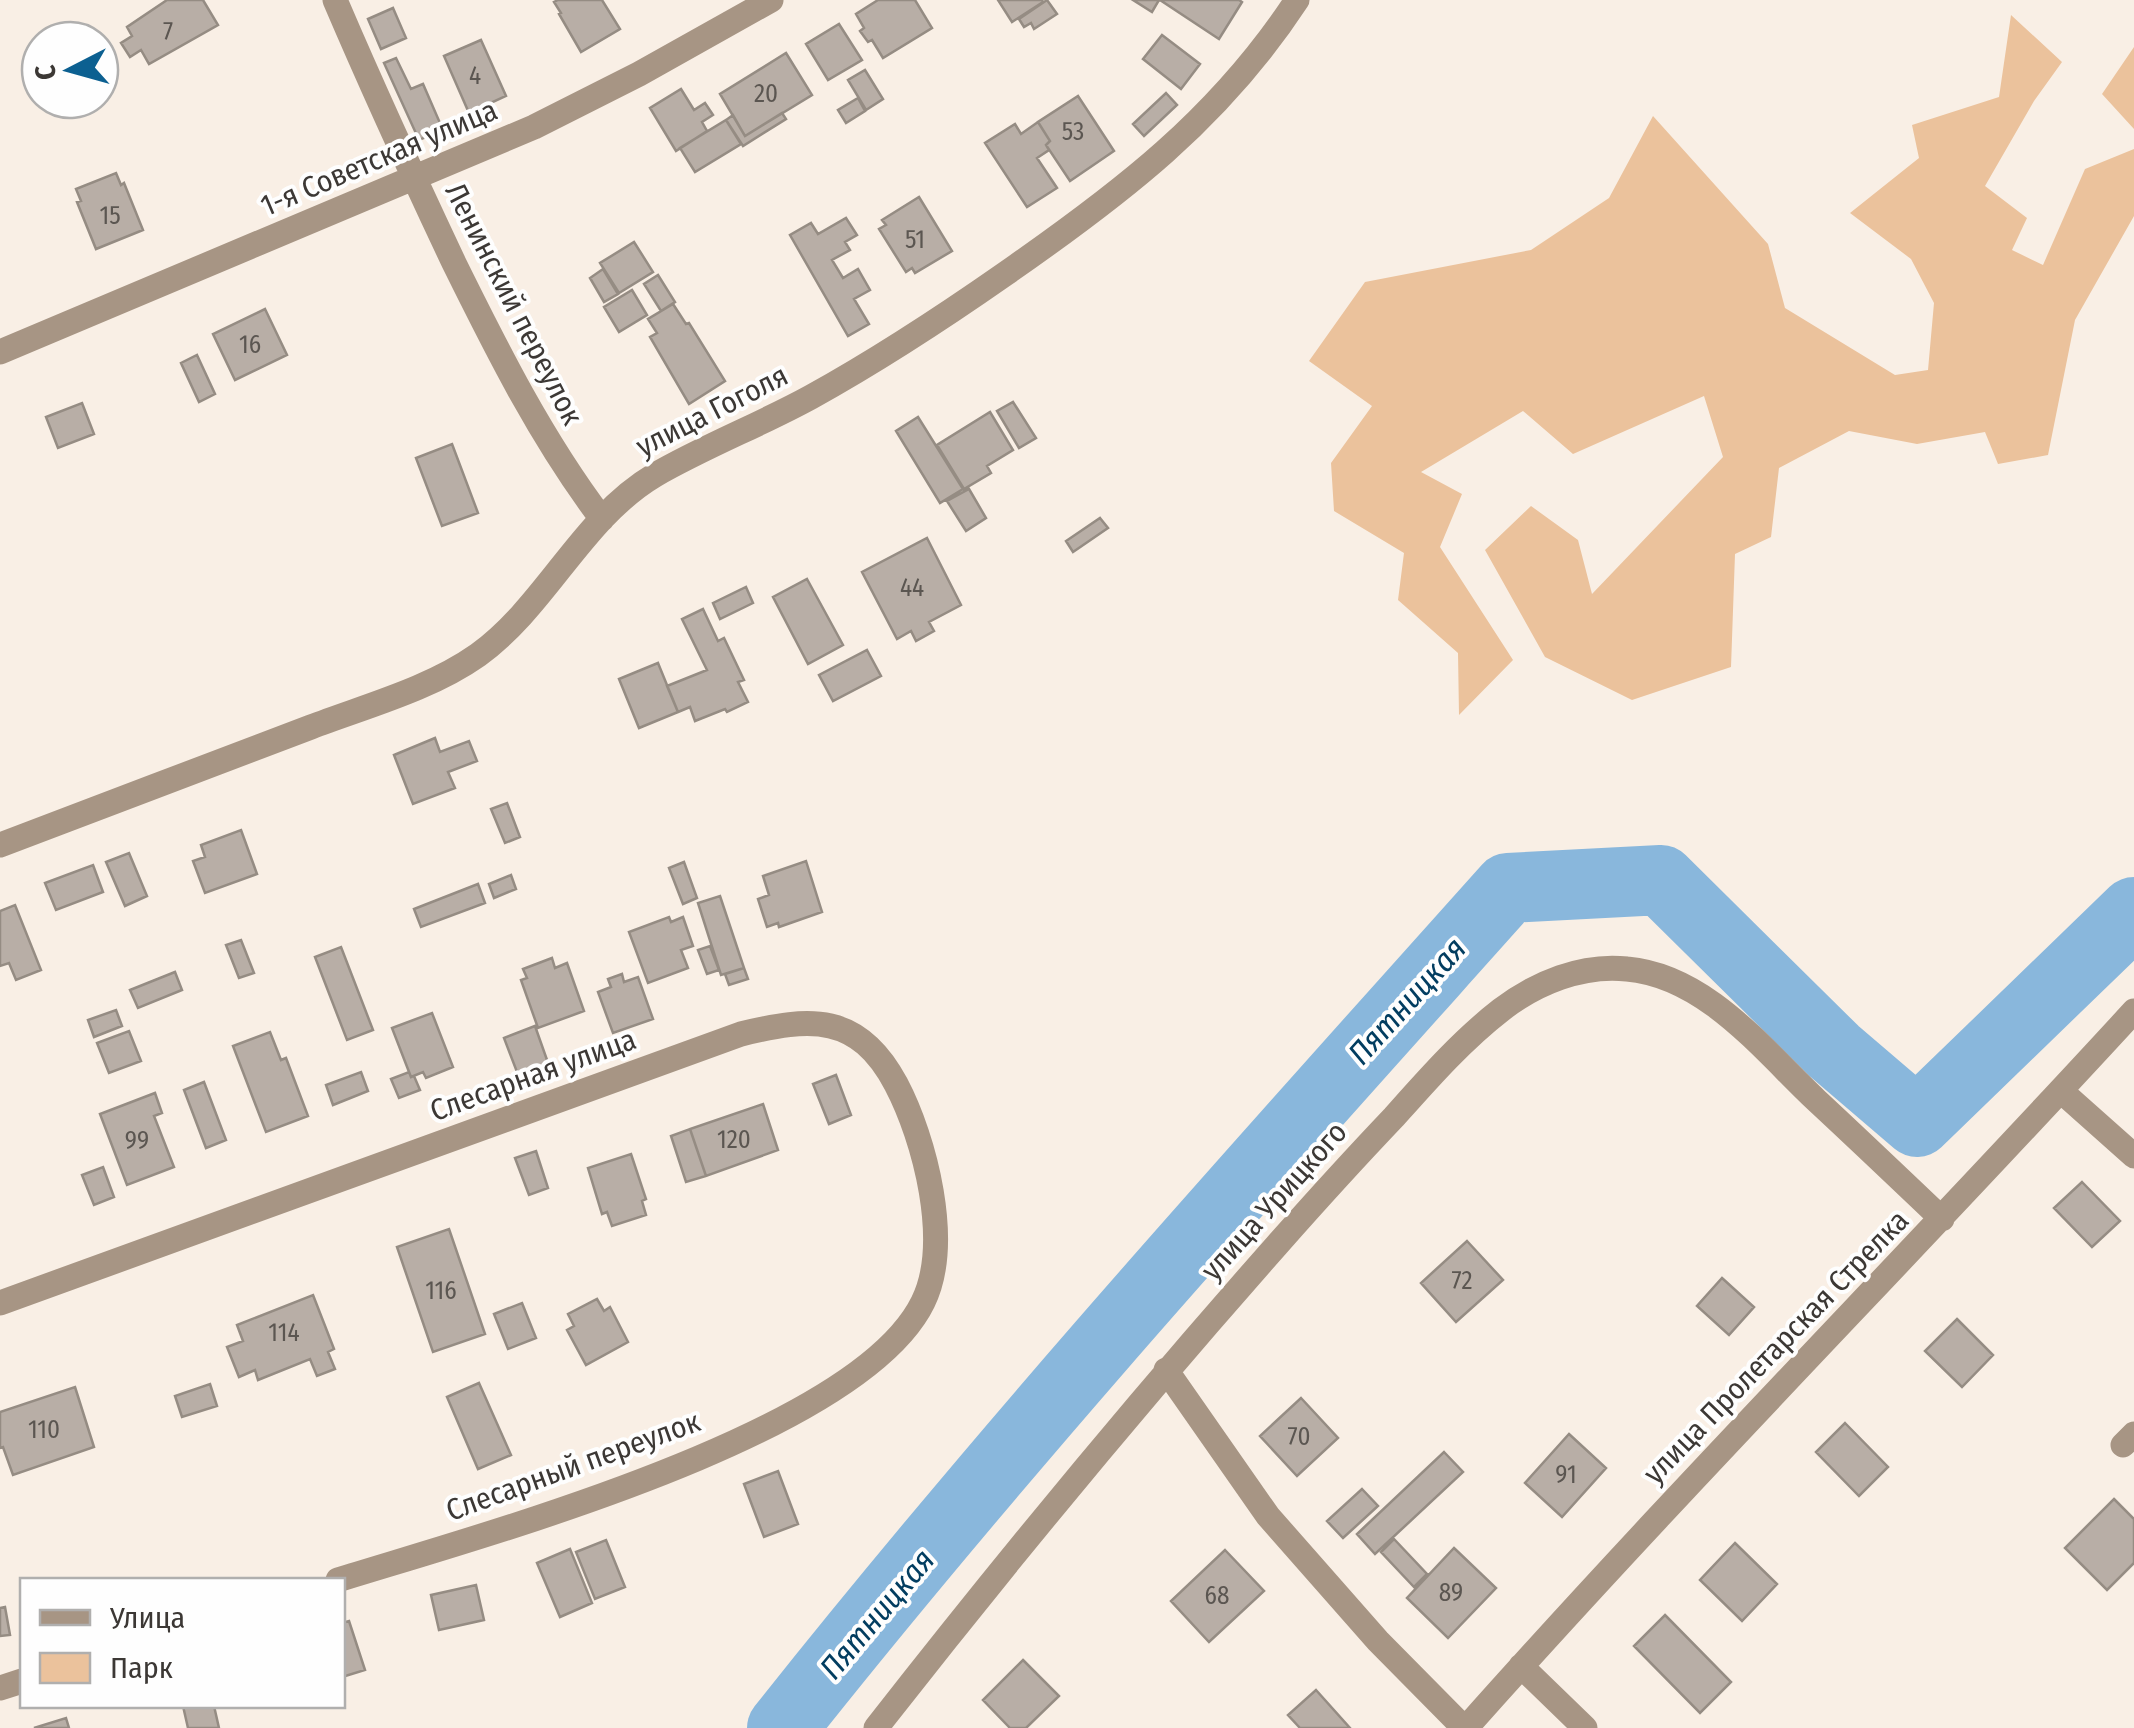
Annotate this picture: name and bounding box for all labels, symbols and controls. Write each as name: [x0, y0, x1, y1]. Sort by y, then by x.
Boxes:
house number: 7: [163, 17, 173, 47]
north arrow: [20, 20, 120, 120]
house number: 4: [469, 61, 481, 91]
text: С: [28, 63, 63, 82]
house number: 20: [754, 79, 778, 109]
street label: 1-я Советская улица: [255, 92, 503, 224]
house number: 53: [1062, 117, 1084, 147]
street label: Ленинский переулок: [437, 177, 591, 431]
house number: 15: [99, 201, 121, 231]
house number: 51: [905, 225, 925, 255]
house number: 16: [239, 330, 261, 360]
street label: улица Гоголя: [630, 357, 794, 465]
house number: 44: [900, 573, 924, 603]
water label: Пятницкая: [1340, 930, 1474, 1072]
street label: Слесарная улица: [425, 1021, 641, 1129]
street label: улица Урицкого: [1193, 1114, 1355, 1288]
house number: 120: [717, 1125, 751, 1155]
house number: 99: [125, 1126, 149, 1156]
street label: улица Пролетарская Стрелка: [1636, 1203, 1916, 1491]
house number: 72: [1452, 1266, 1472, 1296]
house number: 116: [425, 1276, 457, 1306]
house number: 114: [268, 1318, 300, 1348]
street label: Слесарный переулок: [441, 1403, 705, 1529]
house number: 110: [28, 1415, 60, 1445]
house number: 70: [1288, 1422, 1310, 1452]
house number: 91: [1555, 1460, 1577, 1490]
water label: Пятницкая: [812, 1541, 942, 1687]
legend: [20, 1578, 345, 1708]
house number: 89: [1439, 1578, 1463, 1608]
house number: 68: [1205, 1581, 1229, 1611]
text: Улица: [109, 1600, 185, 1636]
text: Парк: [110, 1650, 173, 1686]

